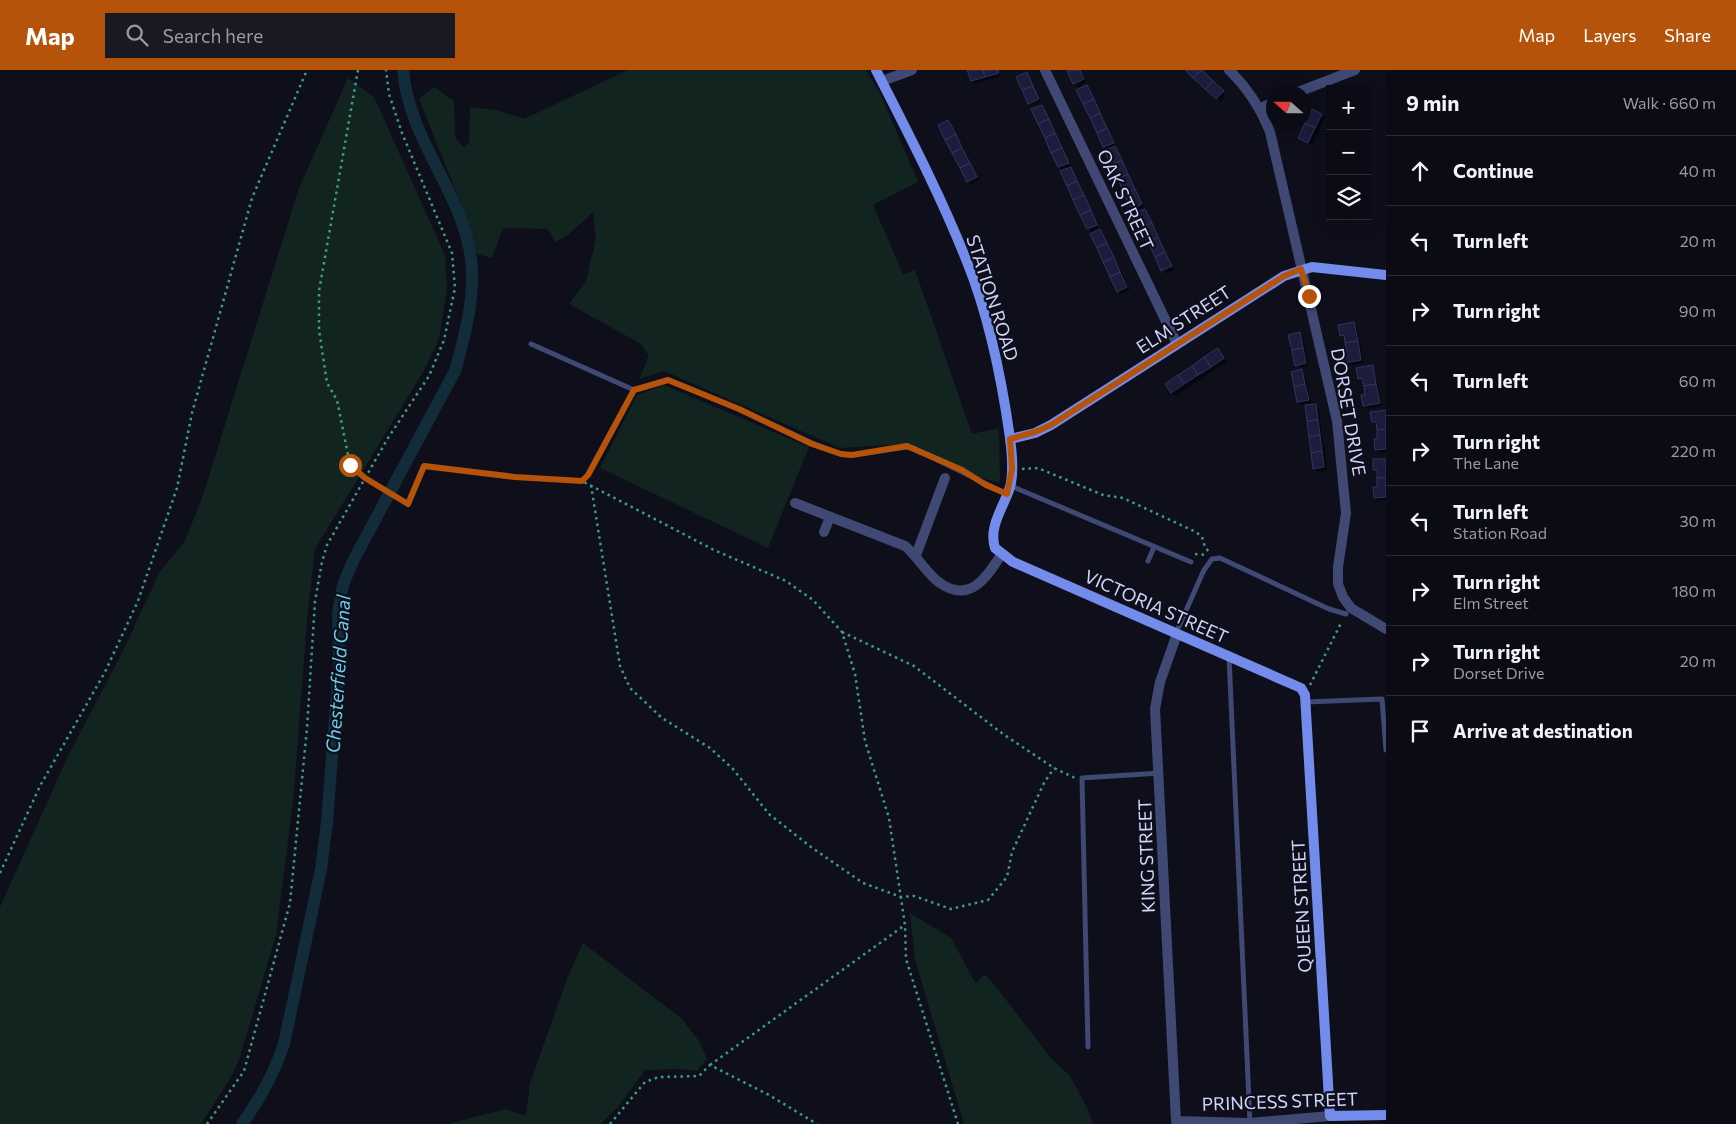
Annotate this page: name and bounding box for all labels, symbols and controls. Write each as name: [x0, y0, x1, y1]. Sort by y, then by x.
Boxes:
search box: [105, 13, 455, 58]
text: Map: [25, 21, 75, 50]
icon: search: [123, 21, 151, 49]
text: Search here: [163, 24, 263, 47]
text: Map: [1518, 24, 1555, 46]
text: Layers: [1583, 24, 1636, 46]
text: Share: [1664, 24, 1711, 46]
north arrow: [1266, 85, 1311, 130]
map controls: [1326, 85, 1371, 220]
button: +: [1326, 85, 1371, 130]
text: 9 min: [1406, 90, 1459, 115]
text: Walk · 660 m: [1623, 93, 1716, 112]
button: −: [1326, 130, 1371, 175]
street label: OAK STREET: [1093, 146, 1159, 254]
icon: ahead: [1406, 157, 1434, 185]
text: Continue: [1453, 159, 1533, 182]
text: 40 m: [1679, 161, 1716, 180]
button: layers: [1326, 175, 1371, 220]
icon: left: [1406, 227, 1434, 255]
text: Turn left: [1453, 229, 1528, 252]
text: 20 m: [1680, 231, 1716, 250]
street label: STATION ROAD: [962, 232, 1024, 363]
street label: ELM STREET: [1132, 280, 1235, 358]
route end: [1298, 285, 1321, 308]
icon: right: [1406, 297, 1434, 325]
text: Turn right: [1453, 299, 1540, 322]
text: 90 m: [1679, 301, 1716, 320]
street label: DORSET DRIVE: [1327, 346, 1371, 478]
icon: left: [1406, 367, 1434, 395]
text: Turn left: [1453, 369, 1528, 392]
text: 60 m: [1679, 371, 1716, 390]
text: Turn right: [1453, 430, 1540, 453]
icon: right: [1406, 437, 1434, 465]
text: 220 m: [1671, 441, 1716, 460]
text: The Lane: [1453, 453, 1519, 472]
route start: [339, 454, 362, 477]
text: Turn left: [1453, 500, 1528, 523]
icon: left: [1406, 507, 1434, 535]
text: 30 m: [1679, 511, 1716, 530]
text: Station Road: [1453, 523, 1547, 542]
street label: VICTORIA STREET: [1081, 564, 1232, 648]
text: Turn right: [1453, 570, 1540, 593]
icon: right: [1406, 577, 1434, 605]
text: 180 m: [1672, 581, 1716, 600]
water label: Chesterfield Canal: [321, 593, 355, 754]
text: Elm Street: [1453, 593, 1529, 612]
text: Turn right: [1453, 640, 1540, 663]
icon: right: [1406, 647, 1434, 675]
text: 20 m: [1680, 651, 1716, 670]
text: Dorset Drive: [1453, 663, 1544, 682]
icon: arrive: [1406, 717, 1434, 745]
text: Arrive at destination: [1453, 719, 1633, 742]
street label: KING STREET: [1133, 799, 1159, 913]
street label: QUEEN STREET: [1287, 839, 1315, 973]
street label: PRINCESS STREET: [1201, 1087, 1358, 1115]

